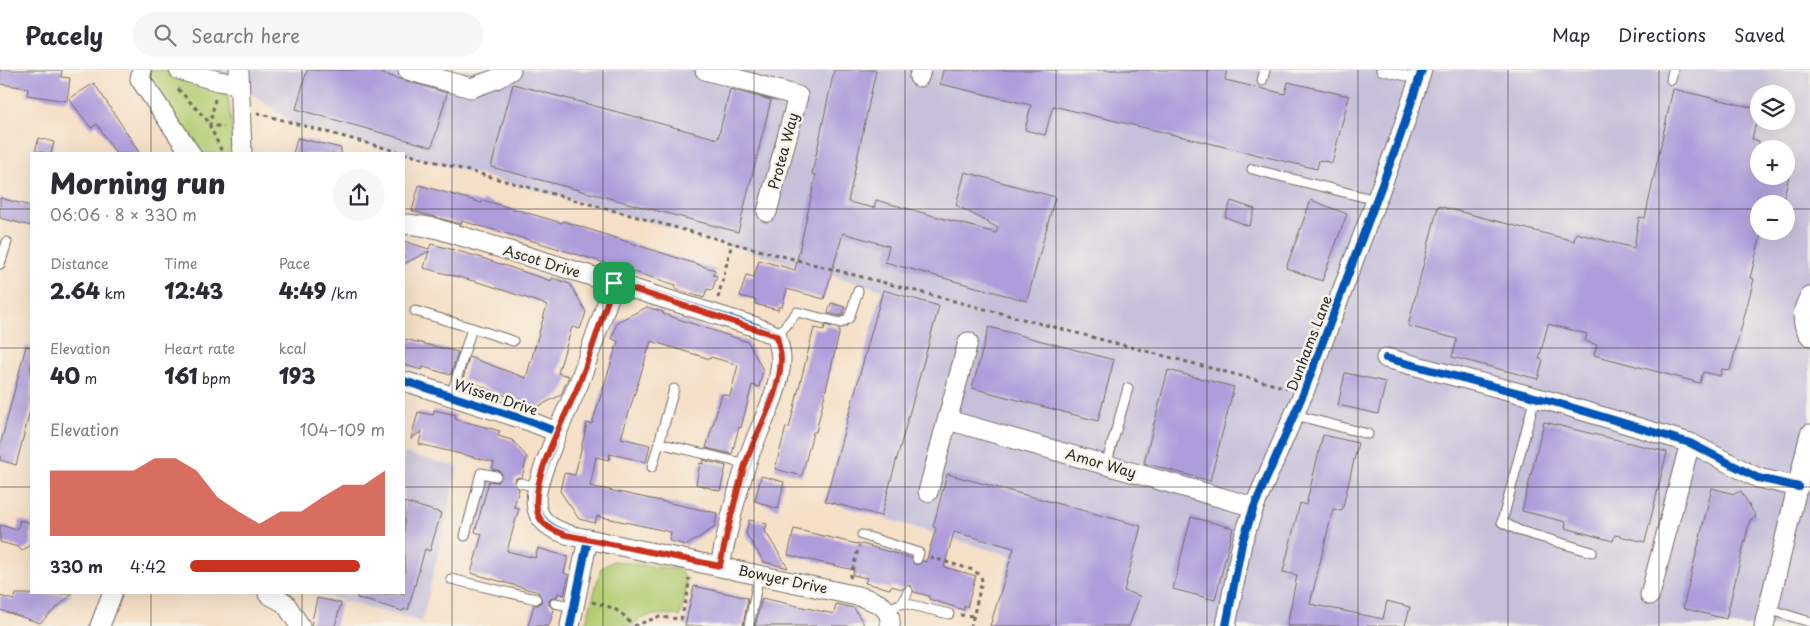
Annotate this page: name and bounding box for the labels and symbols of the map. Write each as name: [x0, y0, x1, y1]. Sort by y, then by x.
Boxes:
street label: Protea Way: [763, 110, 803, 192]
street label: Ascot Drive: [501, 239, 583, 283]
pin: [593, 262, 635, 304]
street label: Dunhams Lane: [1281, 292, 1337, 394]
street label: Wissen Drive: [451, 374, 541, 420]
street label: Amor Way: [1063, 443, 1139, 483]
street label: Bowyer Drive: [736, 559, 830, 599]

